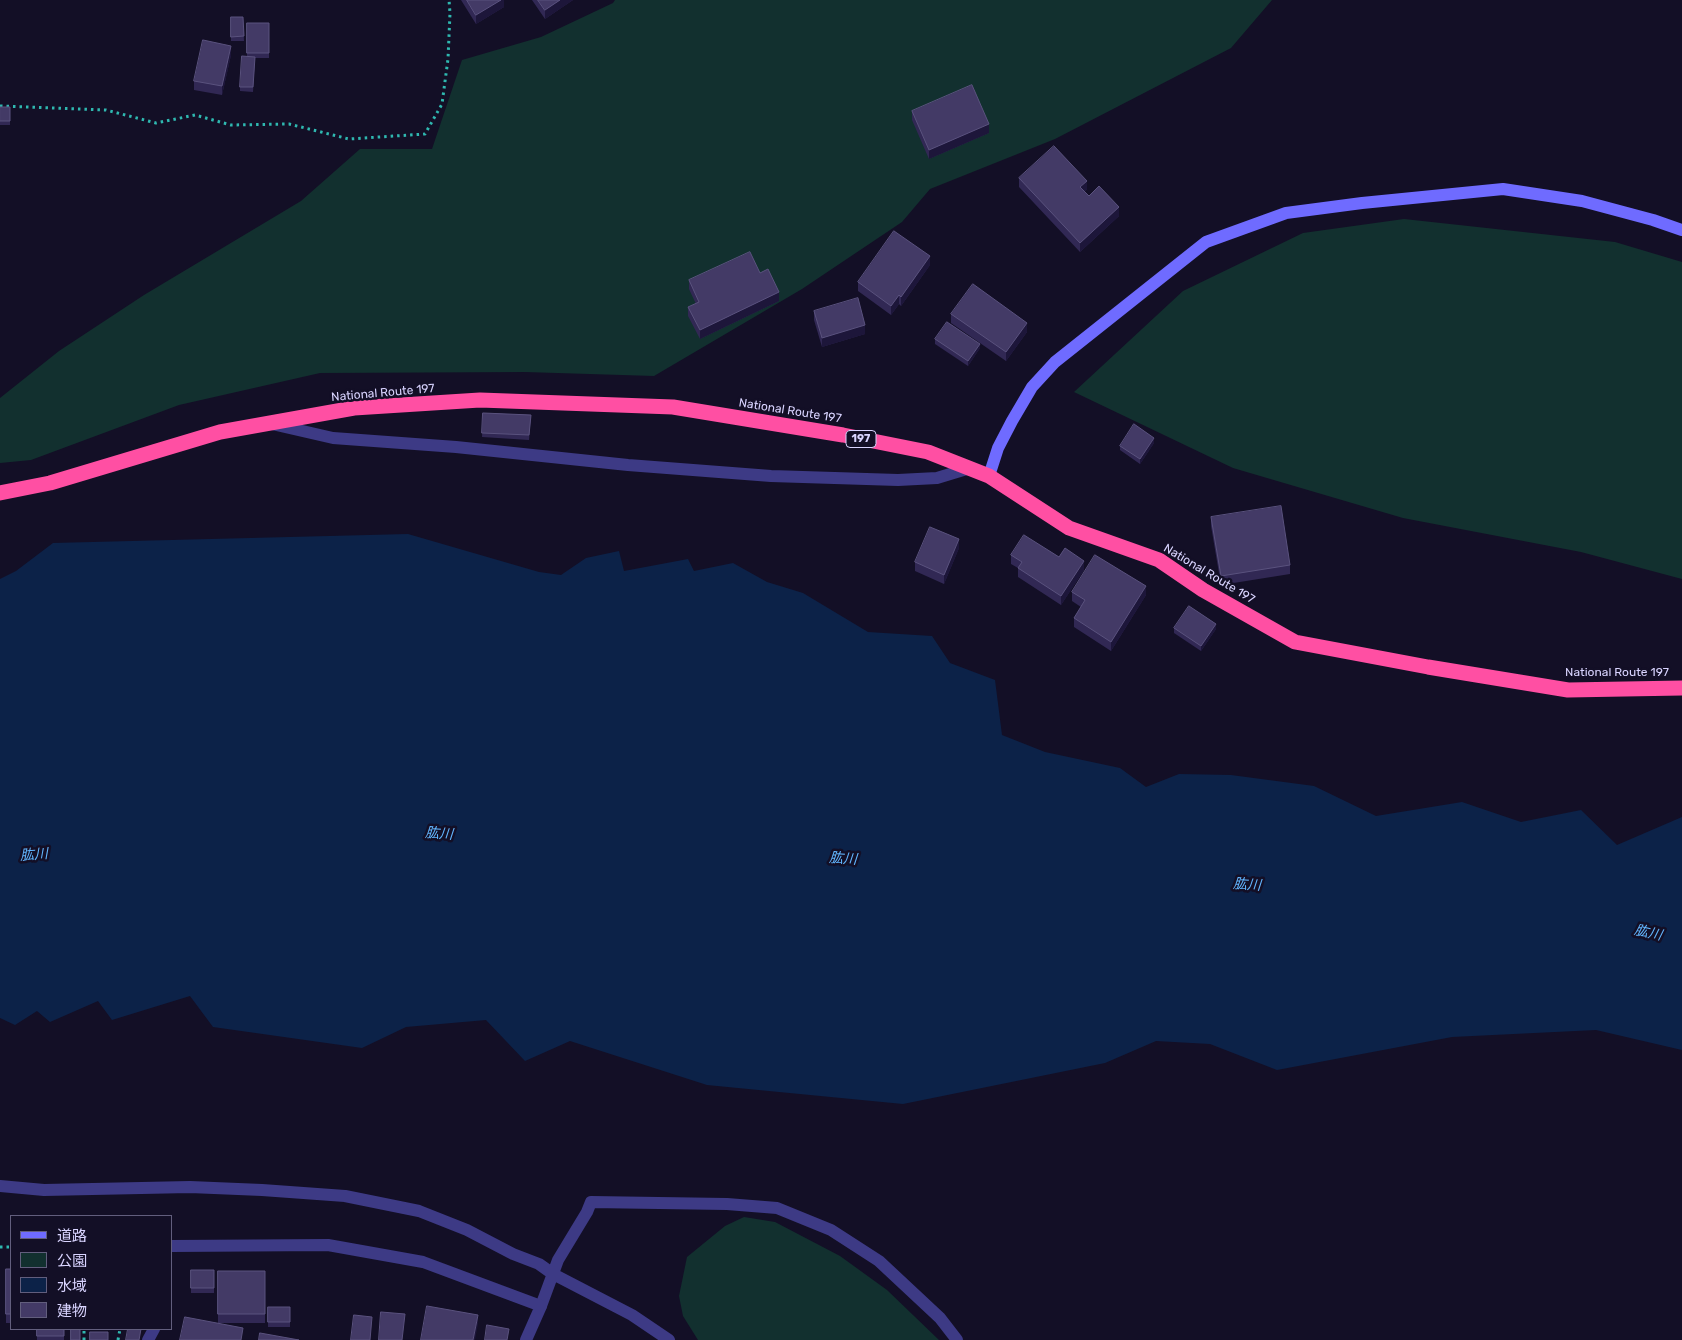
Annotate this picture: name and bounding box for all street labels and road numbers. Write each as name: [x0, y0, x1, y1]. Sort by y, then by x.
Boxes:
street label: National Route 197: [331, 381, 435, 405]
street label: National Route 197: [738, 396, 842, 426]
road number: 197: [846, 430, 876, 448]
street label: National Route 197: [1161, 541, 1257, 607]
street label: National Route 197: [1565, 666, 1669, 680]

